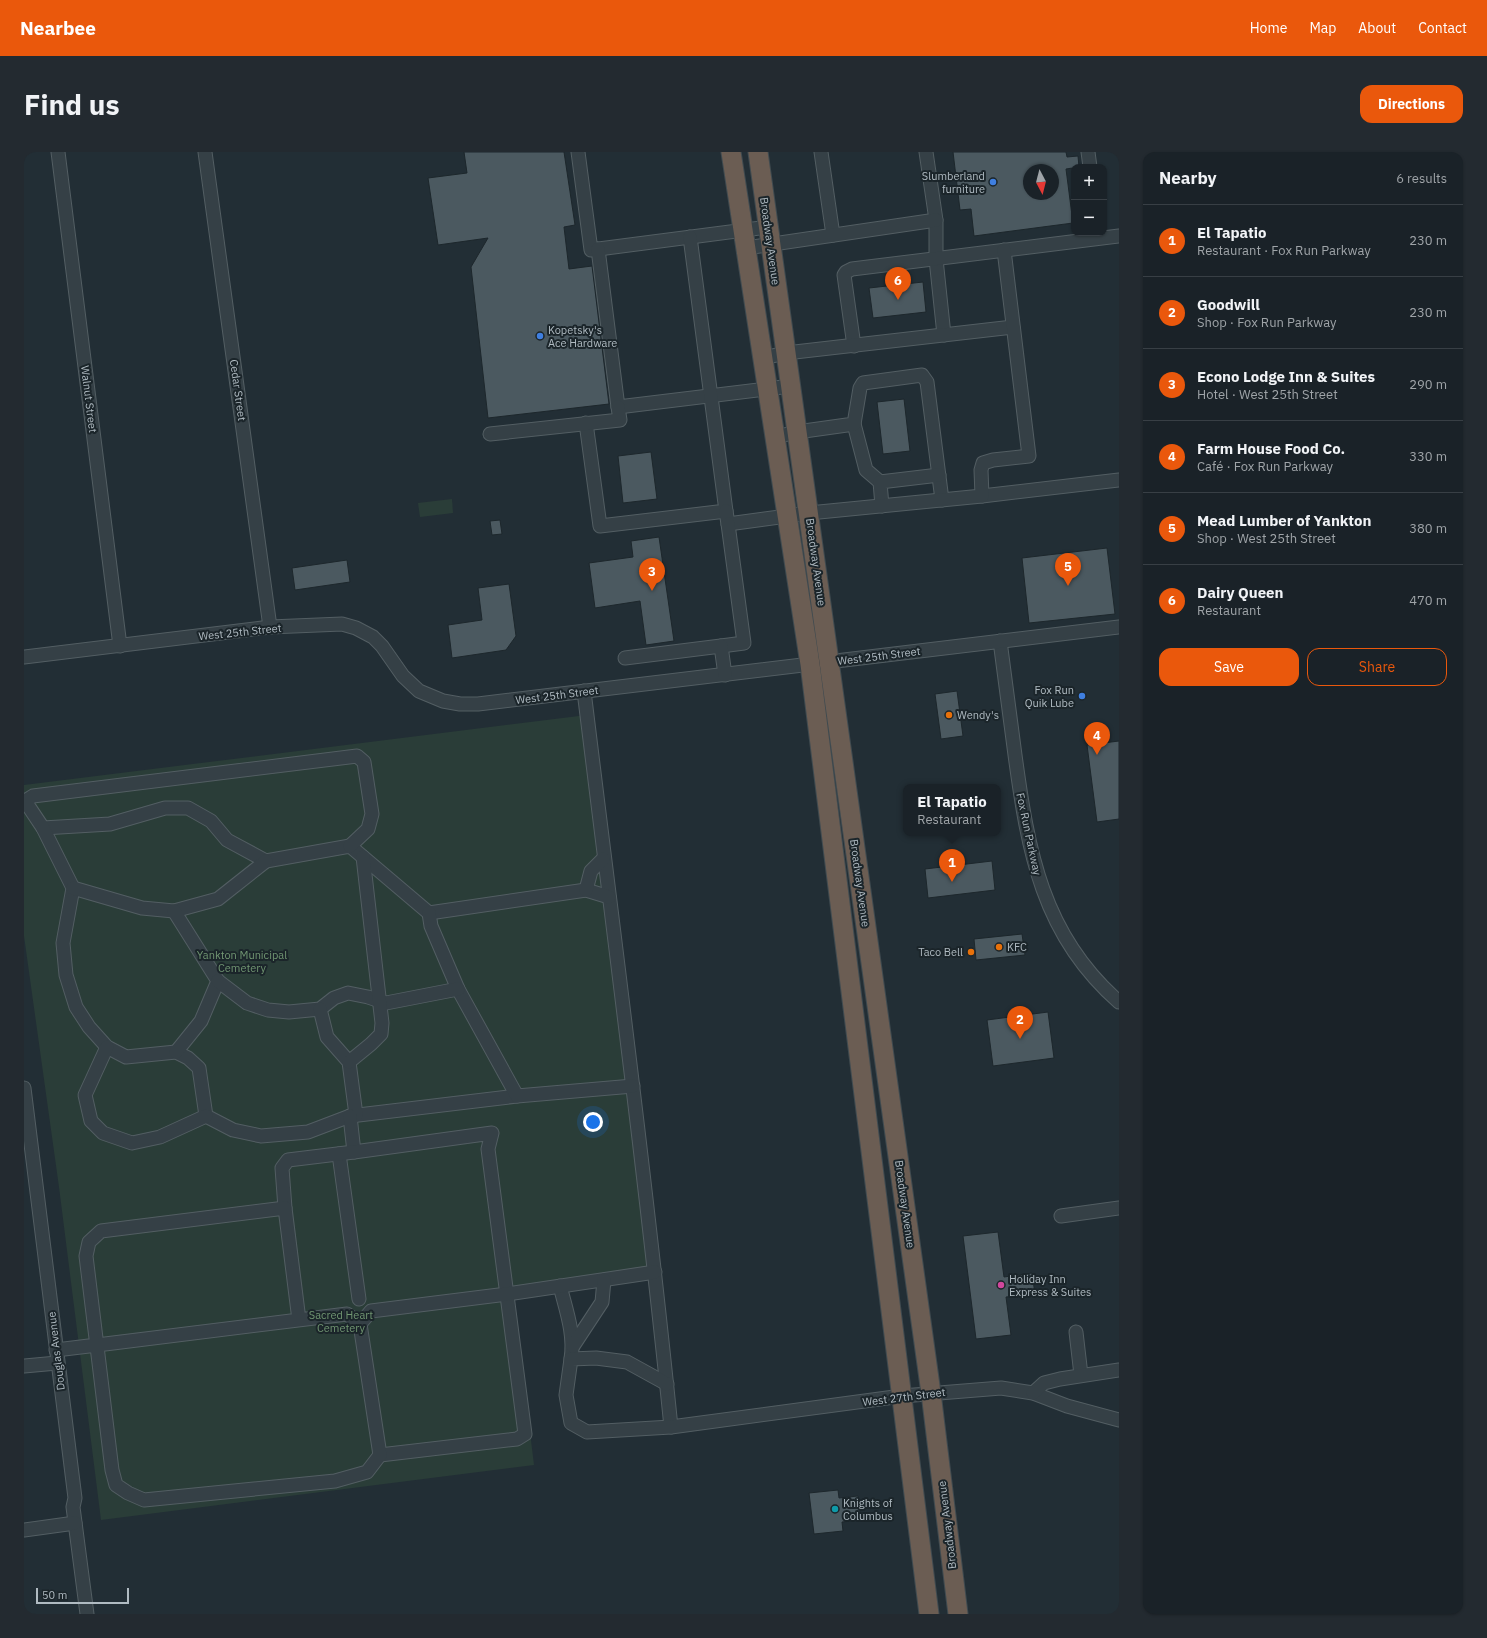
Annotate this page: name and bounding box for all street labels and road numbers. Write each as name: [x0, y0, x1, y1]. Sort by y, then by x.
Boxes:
street label: Broadway Avenue: [757, 196, 783, 286]
street label: Cedar Street: [227, 358, 249, 422]
street label: Walnut Street: [78, 365, 100, 434]
street label: Broadway Avenue: [803, 517, 829, 607]
street label: West 25th Street: [198, 621, 282, 643]
street label: West 25th Street: [837, 644, 921, 668]
street label: West 25th Street: [515, 683, 599, 707]
street label: Fox Run Parkway: [1013, 791, 1045, 877]
street label: Broadway Avenue: [847, 838, 873, 928]
street label: Broadway Avenue: [892, 1159, 918, 1249]
street label: Douglas Avenue: [44, 1311, 68, 1391]
street label: West 27th Street: [862, 1385, 946, 1409]
street label: Broadway Avenue: [935, 1480, 959, 1570]

